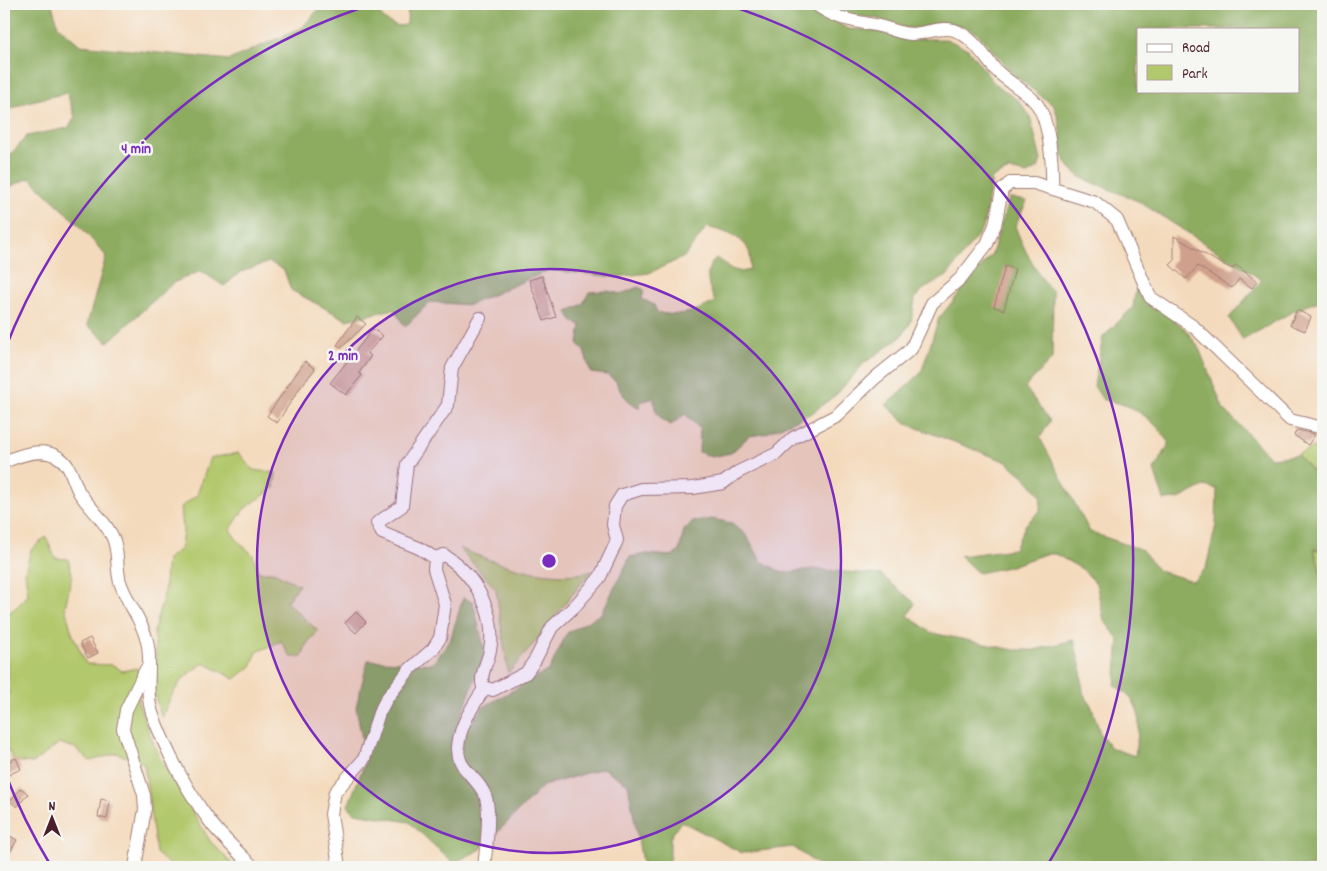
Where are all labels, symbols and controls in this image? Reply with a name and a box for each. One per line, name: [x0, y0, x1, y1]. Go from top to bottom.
legend: [1137, 28, 1300, 92]
text: Road: [1182, 38, 1210, 60]
text: Park: [1182, 64, 1208, 86]
text: 4 min: [121, 139, 151, 161]
text: 2 min: [328, 346, 358, 368]
centre of rings: [540, 552, 558, 570]
north arrow: [28, 794, 78, 844]
text: N: [49, 797, 56, 817]

